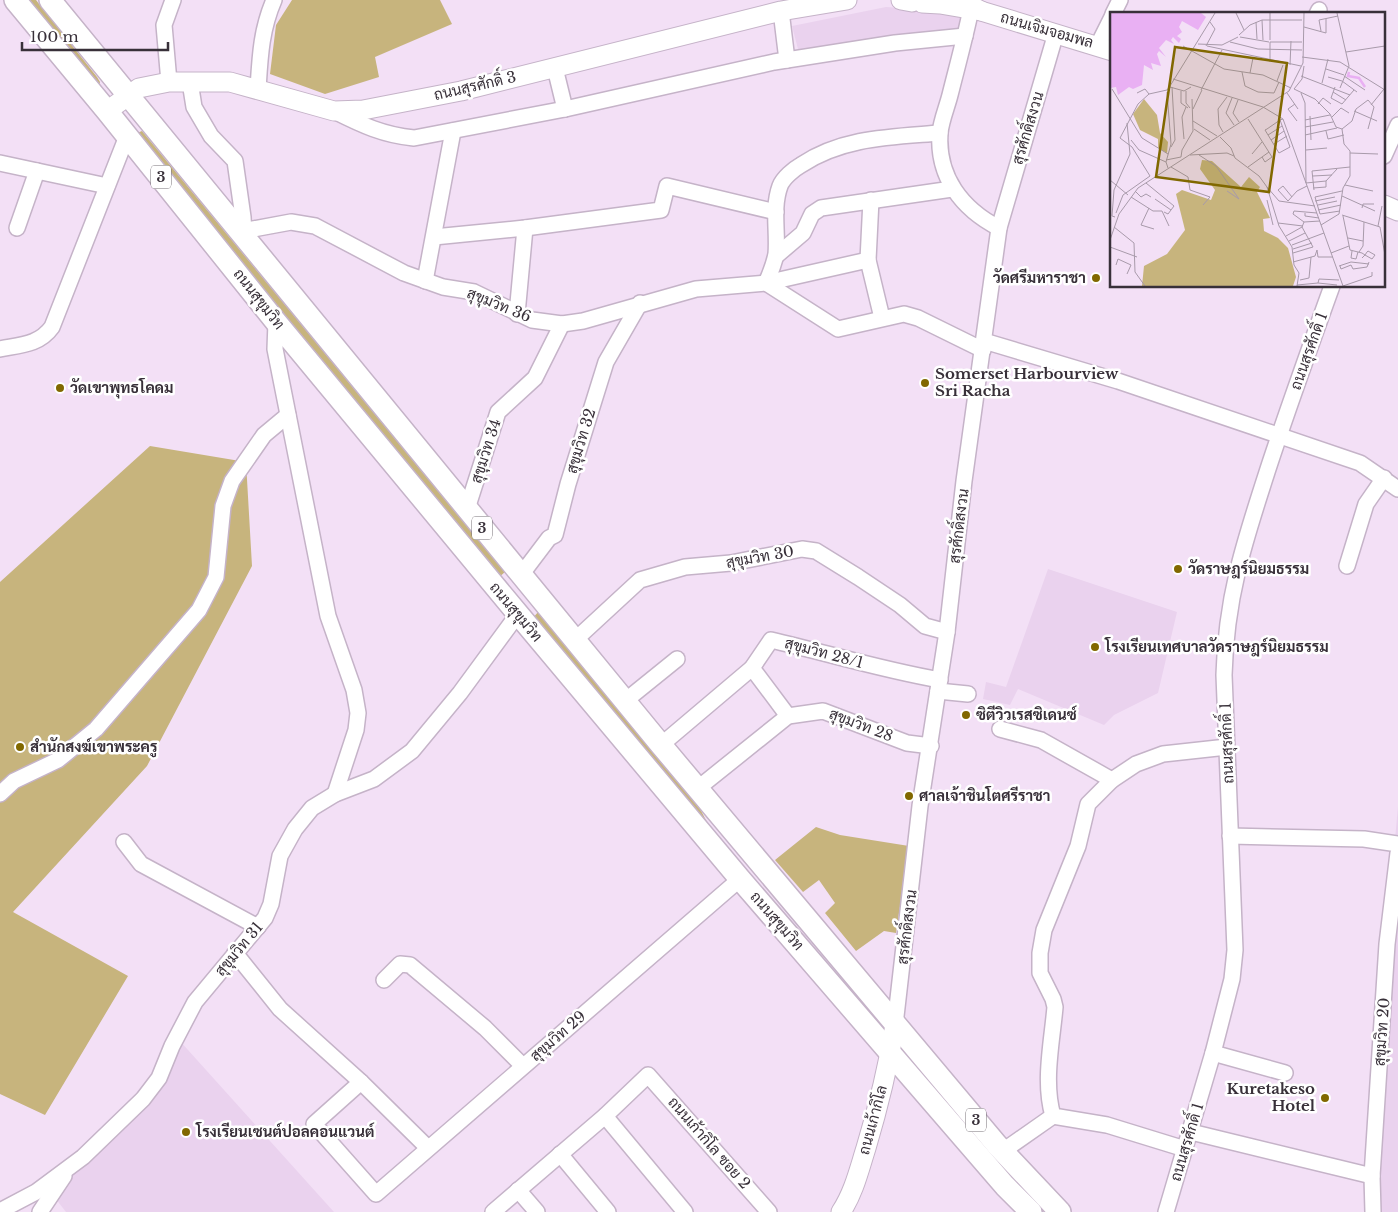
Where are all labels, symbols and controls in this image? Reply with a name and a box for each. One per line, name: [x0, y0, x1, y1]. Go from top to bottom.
street label: ถนนเจิมจอมพล: [998, 7, 1096, 52]
inset map: [1110, 12, 1386, 288]
scale bar: [22, 20, 169, 52]
text: 100 m: [30, 27, 79, 46]
street label: ถนนสุรศักดิ์ 3: [431, 62, 518, 106]
street label: สุรศักดิ์สงวน: [1002, 88, 1050, 167]
road number: 3: [151, 166, 171, 188]
street label: ถนนสุขุมวิท: [228, 264, 289, 334]
place label: วัดศรีมหาราชา: [993, 268, 1086, 287]
marker: วัดศรีมหาราชา: [1090, 272, 1102, 284]
street label: สุขุมวิท 36: [464, 283, 534, 328]
street label: ถนนสุรศักดิ์ 1: [1281, 308, 1333, 393]
place label: Somerset Harbourview Sri Racha: [935, 364, 1119, 400]
place label: วัดเขาพุทธโคดม: [70, 377, 173, 399]
marker: Somerset Harbourview Sri Racha: [919, 377, 931, 389]
marker: วัดเขาพุทธโคดม: [54, 382, 66, 394]
street label: สุขุมวิท 32: [562, 406, 601, 476]
street label: สุขุมวิท 34: [466, 416, 507, 486]
street label: สุรศักดิ์สงวน: [939, 487, 975, 565]
road number: 3: [472, 516, 492, 540]
street label: สุขุมวิท 30: [724, 541, 796, 574]
place label: วัดราษฎร์นิยมธรรม: [1188, 559, 1309, 579]
marker: วัดราษฎร์นิยมธรรม: [1172, 563, 1184, 575]
street label: ถนนสุขุมวิท: [484, 578, 547, 647]
street label: สุขุมวิท 28/1: [782, 633, 866, 674]
place label: โรงเรียนเทศบาลวัดราษฎร์นิยมธรรม: [1104, 636, 1329, 657]
marker: โรงเรียนเทศบาลวัดราษฎร์นิยมธรรม: [1089, 641, 1101, 653]
street label: ถนนสุรศักดิ์ 1: [1210, 702, 1239, 784]
street label: สุขุมวิท 28: [826, 704, 896, 747]
place label: ซิตีวิวเรสซิเดนซ์: [976, 705, 1078, 724]
marker: ซิตีวิวเรสซิเดนซ์: [960, 709, 972, 721]
place label: สำนักสงฆ์เขาพระครู: [30, 737, 158, 758]
marker: สำนักสงฆ์เขาพระครู: [14, 741, 26, 753]
place label: ศาลเจ้าชินโตศรีราชา: [919, 785, 1051, 805]
marker: ศาลเจ้าชินโตศรีราชา: [903, 790, 915, 802]
street label: ถนนสุขุมวิท: [745, 887, 808, 955]
street label: สุรศักดิ์สงวน: [887, 888, 923, 966]
street label: สุขุมวิท 31: [211, 918, 268, 981]
street label: สุขุมวิท 20: [1370, 997, 1395, 1067]
street label: สุขุมวิท 29: [526, 1006, 591, 1066]
place label: Kuretakeso Hotel: [1226, 1079, 1316, 1115]
street label: ถนนเก้ากิโล: [854, 1083, 891, 1157]
marker: Kuretakeso Hotel: [1319, 1092, 1331, 1104]
street label: ถนนเก้ากิโล ซอย 2: [664, 1093, 755, 1193]
street label: ถนนสุรศักดิ์ 1: [1160, 1099, 1209, 1184]
road number: 3: [966, 1108, 986, 1132]
place label: โรงเรียนเซนต์ปอลคอนแวนต์: [195, 1121, 375, 1141]
marker: โรงเรียนเซนต์ปอลคอนแวนต์: [180, 1126, 192, 1138]

